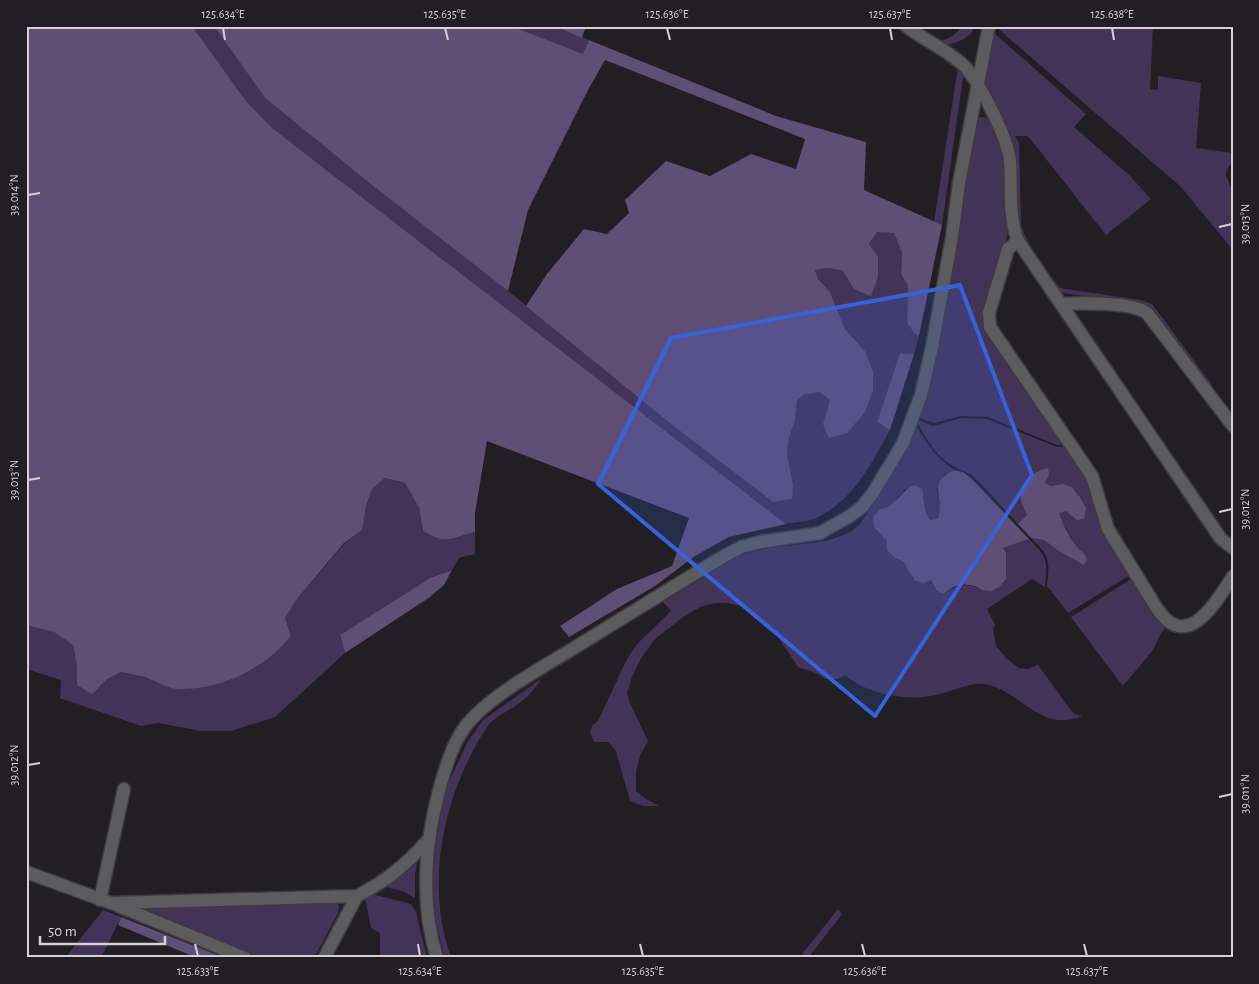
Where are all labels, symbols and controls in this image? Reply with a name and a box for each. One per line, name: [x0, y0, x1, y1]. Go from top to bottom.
text: 125.634°E: [201, 8, 245, 20]
text: 125.635°E: [424, 8, 466, 20]
text: 125.636°E: [646, 8, 689, 20]
text: 125.637°E: [869, 8, 911, 20]
text: 125.638°E: [1091, 8, 1134, 20]
text: 39.014°N: [8, 174, 20, 216]
text: 39.013°N: [1239, 204, 1251, 244]
text: 39.013°N: [8, 460, 20, 500]
text: 39.012°N: [1239, 489, 1251, 529]
text: 39.012°N: [8, 745, 20, 785]
text: 39.011°N: [1239, 774, 1251, 814]
scale bar: [40, 914, 165, 946]
text: 50 m: [48, 924, 77, 939]
text: 125.633°E: [177, 965, 219, 977]
text: 125.634°E: [398, 965, 442, 977]
text: 125.635°E: [622, 965, 664, 977]
text: 125.636°E: [844, 965, 887, 977]
text: 125.637°E: [1066, 965, 1108, 977]

